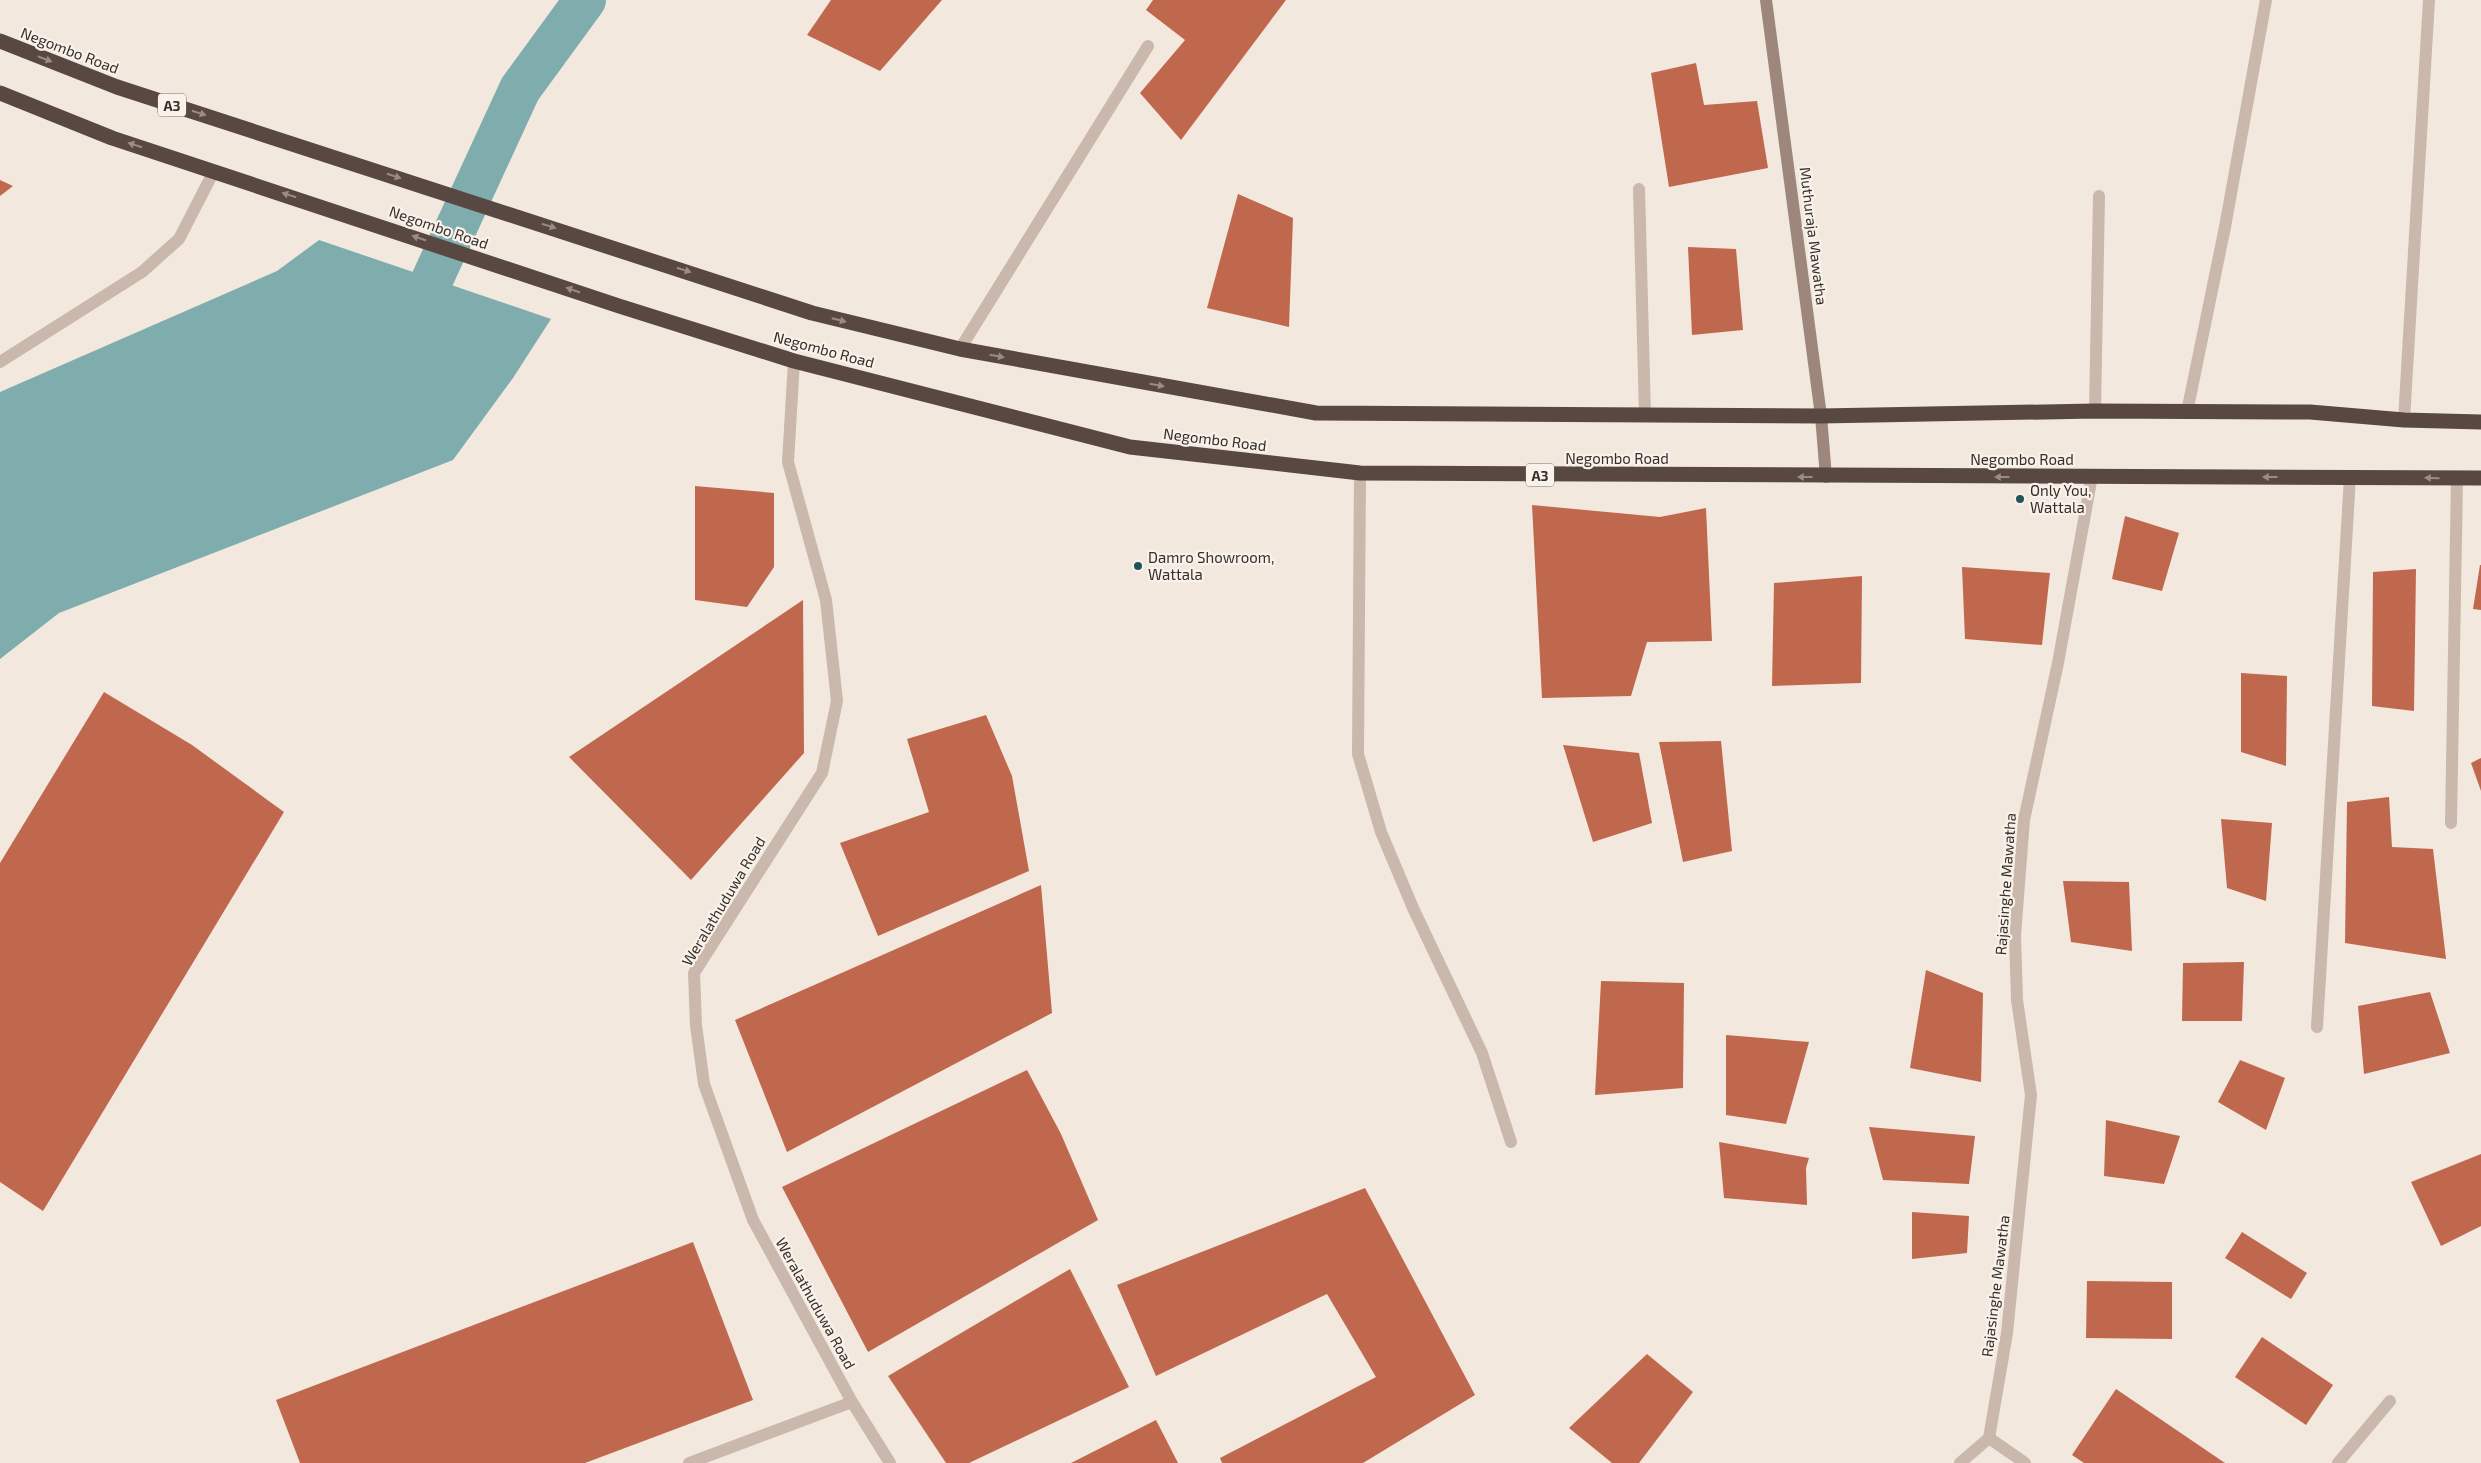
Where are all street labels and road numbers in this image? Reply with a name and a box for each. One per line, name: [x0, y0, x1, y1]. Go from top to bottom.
street label: Negombo Road: [18, 23, 122, 77]
road number: A3: [158, 94, 186, 116]
street label: Muthuraja Mawatha: [1796, 166, 1831, 306]
street label: Negombo Road: [387, 202, 491, 252]
street label: Negombo Road: [772, 327, 876, 371]
street label: Negombo Road: [1163, 424, 1267, 454]
street label: Negombo Road: [1565, 449, 1669, 467]
street label: Negombo Road: [1970, 450, 2074, 468]
road number: A3: [1526, 464, 1554, 486]
street label: Rajasinghe Mawatha: [1991, 812, 2020, 956]
street label: Weralathuduwa Road: [677, 833, 769, 969]
street label: Rajasinghe Mawatha: [1977, 1214, 2014, 1358]
street label: Weralathuduwa Road: [772, 1234, 860, 1372]

